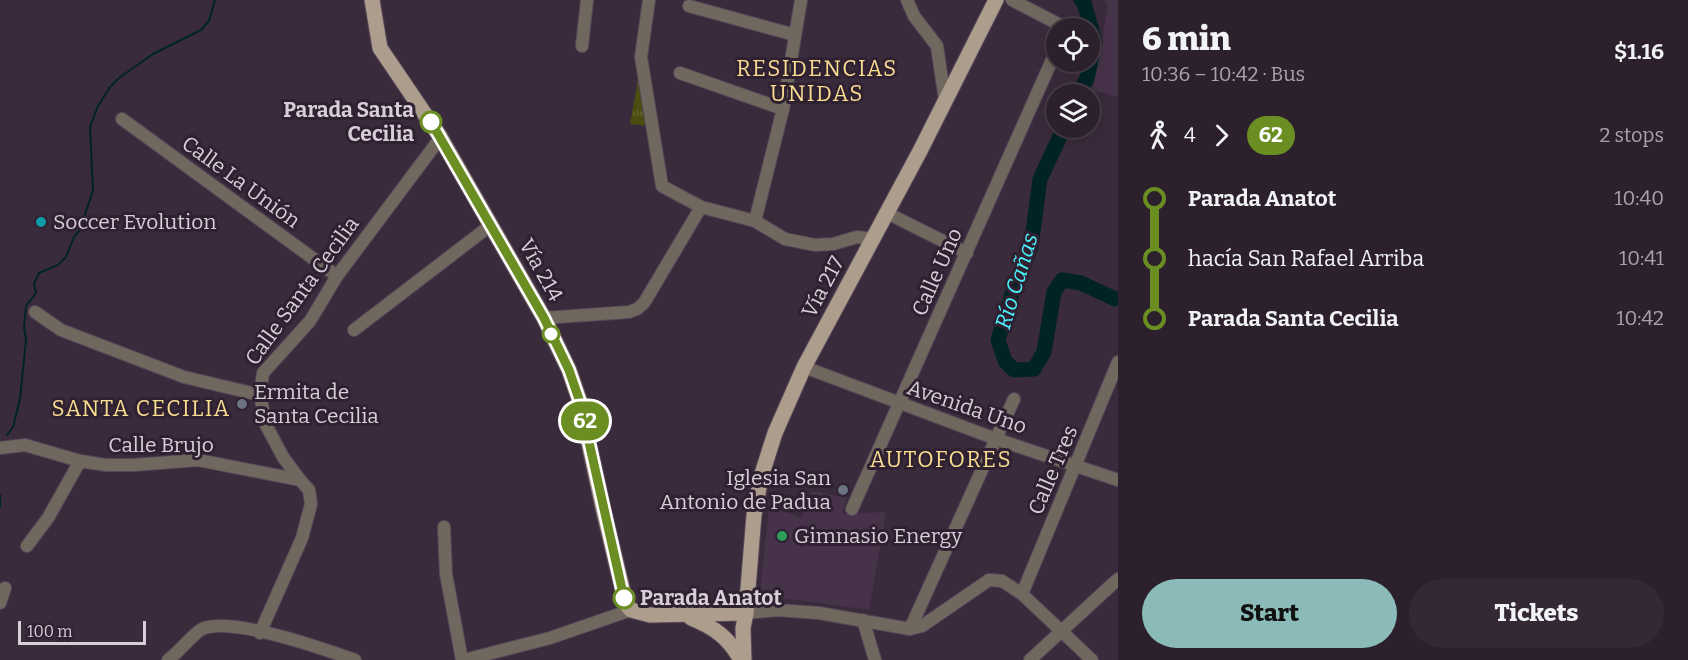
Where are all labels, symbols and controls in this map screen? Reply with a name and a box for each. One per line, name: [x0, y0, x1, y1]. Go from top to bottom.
map controls: [1046, 18, 1100, 138]
button: locate: [1046, 18, 1100, 72]
text: 6 min: [1142, 19, 1231, 59]
text: $1.16: [1614, 38, 1664, 65]
district label: RESIDENCIAS UNIDAS: [736, 55, 898, 107]
text: 10:36 – 10:42 · Bus: [1142, 62, 1305, 86]
button: layers: [1046, 84, 1100, 138]
place label: Parada Santa Cecilia: [283, 97, 414, 147]
marker: Parada Santa Cecilia: [420, 111, 442, 133]
icon: walk: [1142, 119, 1175, 152]
icon: forward: [1205, 119, 1238, 152]
text: 62: [1259, 122, 1283, 148]
text: 4: [1184, 123, 1196, 147]
text: 2 stops: [1600, 123, 1664, 147]
street label: Calle La Unión: [177, 130, 305, 234]
text: Parada Anatot: [1188, 185, 1337, 212]
text: 10:40: [1614, 186, 1664, 210]
place label: Soccer Evolution: [53, 209, 217, 235]
street label: Calle Santa Cecilia: [239, 211, 365, 370]
marker: Soccer Evolution: [34, 215, 48, 229]
street label: Calle Uno: [906, 224, 968, 320]
water label: Río Cañas: [989, 230, 1044, 332]
street label: Vía 214: [513, 234, 569, 306]
text: hacía San Rafael Arriba: [1188, 245, 1424, 272]
text: 10:41: [1619, 246, 1664, 270]
street label: Vía 217: [796, 251, 850, 322]
text: Parada Santa Cecilia: [1188, 305, 1399, 332]
text: 10:42: [1616, 306, 1664, 330]
unlabelled marker: [542, 325, 560, 343]
street label: Avenida Uno: [904, 374, 1030, 440]
place label: Ermita de Santa Cecilia: [254, 379, 379, 429]
district label: SANTA CECILIA: [51, 395, 231, 422]
marker: Ermita de Santa Cecilia: [235, 397, 249, 411]
line badge: 62: [558, 402, 612, 440]
text: 62: [573, 408, 597, 434]
street label: Calle Tres: [1023, 421, 1083, 519]
street label: Calle Brujo: [108, 432, 214, 458]
district label: AUTOFORES: [870, 446, 1012, 473]
place label: Iglesia San Antonio de Padua: [659, 465, 832, 515]
marker: Iglesia San Antonio de Padua: [836, 483, 850, 497]
place label: Gimnasio Energy: [794, 523, 963, 549]
marker: Gimnasio Energy: [775, 529, 789, 543]
button: Start: [1142, 579, 1397, 648]
button: Tickets: [1409, 579, 1664, 648]
place label: Parada Anatot: [640, 585, 782, 611]
marker: Parada Anatot: [613, 587, 635, 609]
scale bar: [18, 618, 146, 646]
text: 100 m: [27, 622, 72, 641]

